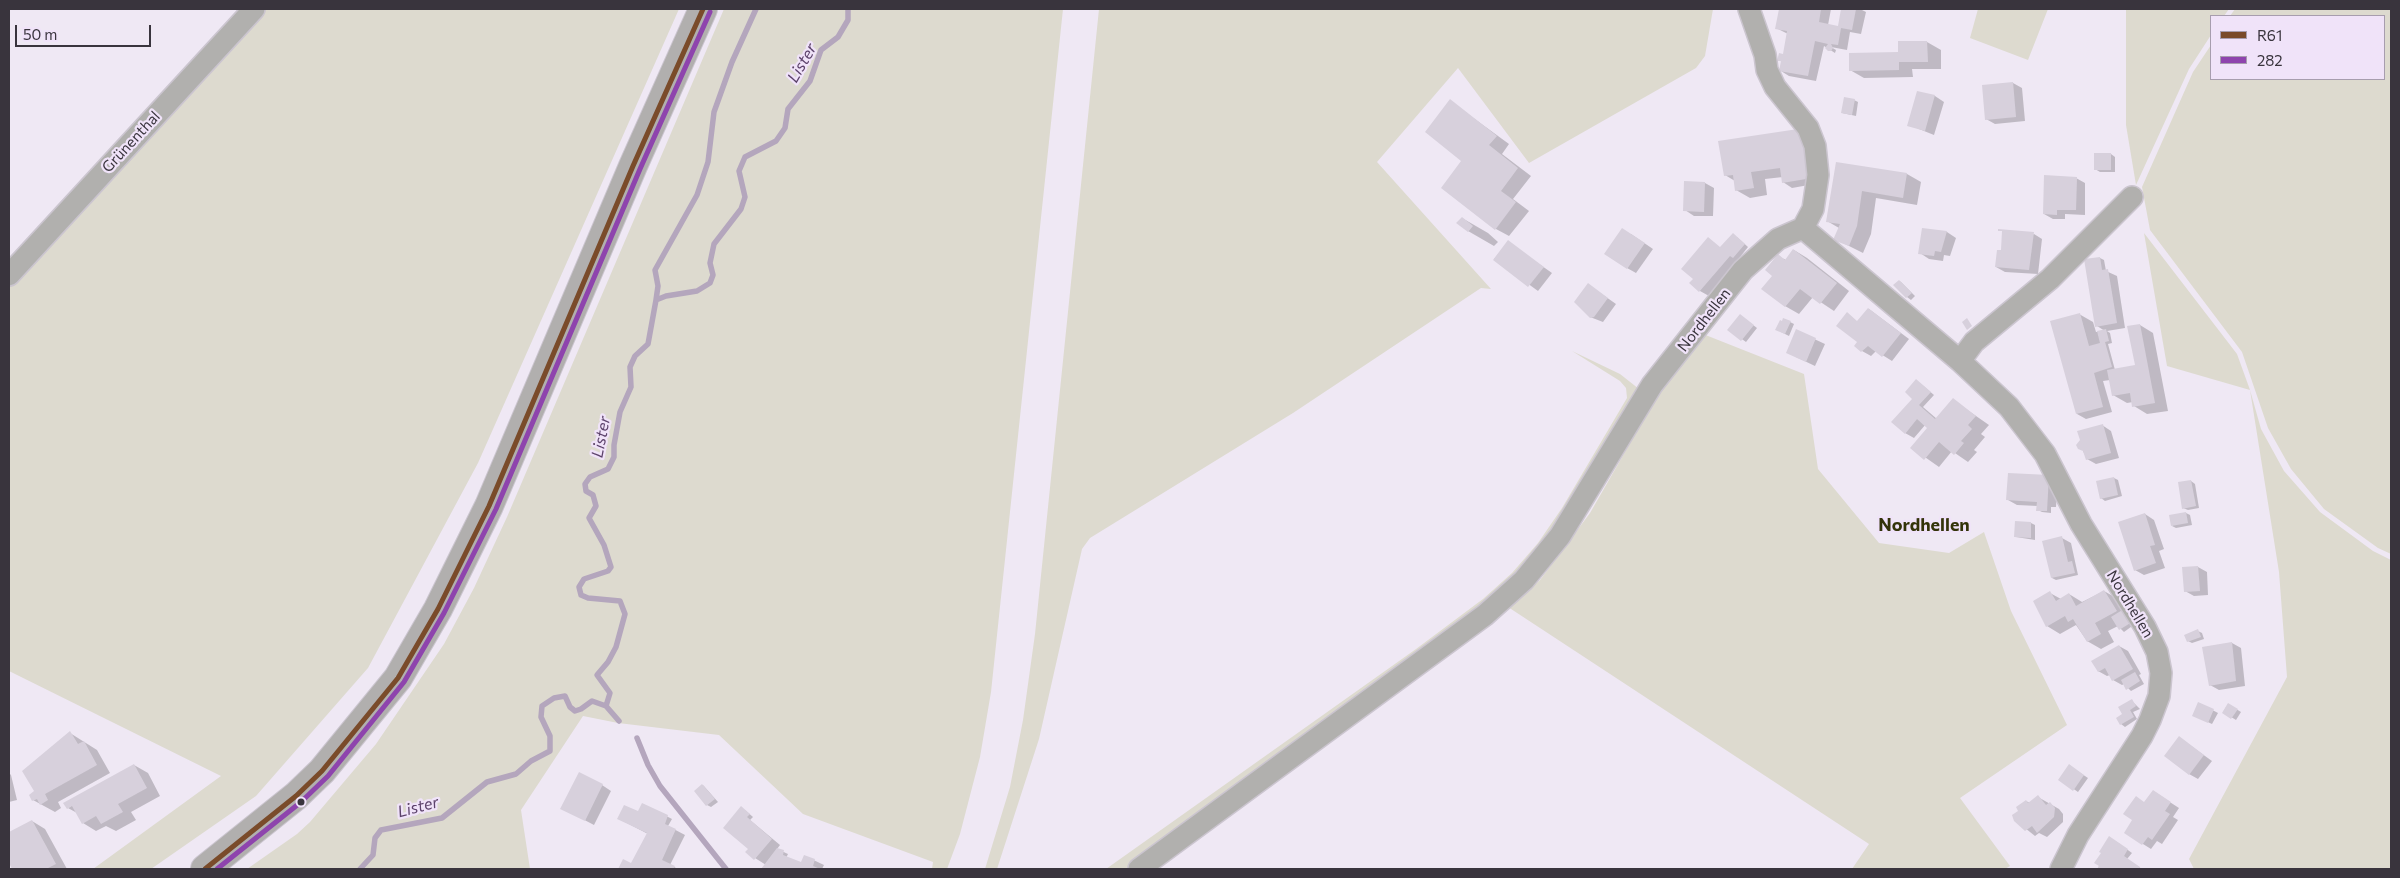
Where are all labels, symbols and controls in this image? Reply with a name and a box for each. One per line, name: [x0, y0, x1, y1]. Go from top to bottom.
scale bar: [18, 15, 154, 47]
legend: [2210, 15, 2385, 80]
text: 50 m: [23, 25, 57, 43]
text: R61: [2257, 26, 2282, 44]
water label: Lister: [783, 40, 821, 86]
text: 282: [2257, 51, 2283, 69]
street label: Grünenthal: [98, 108, 164, 176]
street label: Nordhellen: [1674, 285, 1734, 355]
water label: Lister: [588, 415, 614, 459]
district label: Nordhellen: [1878, 514, 1970, 536]
street label: Nordhellen: [2103, 567, 2157, 641]
water label: Lister: [395, 792, 441, 822]
unlabelled marker: [296, 797, 306, 807]

